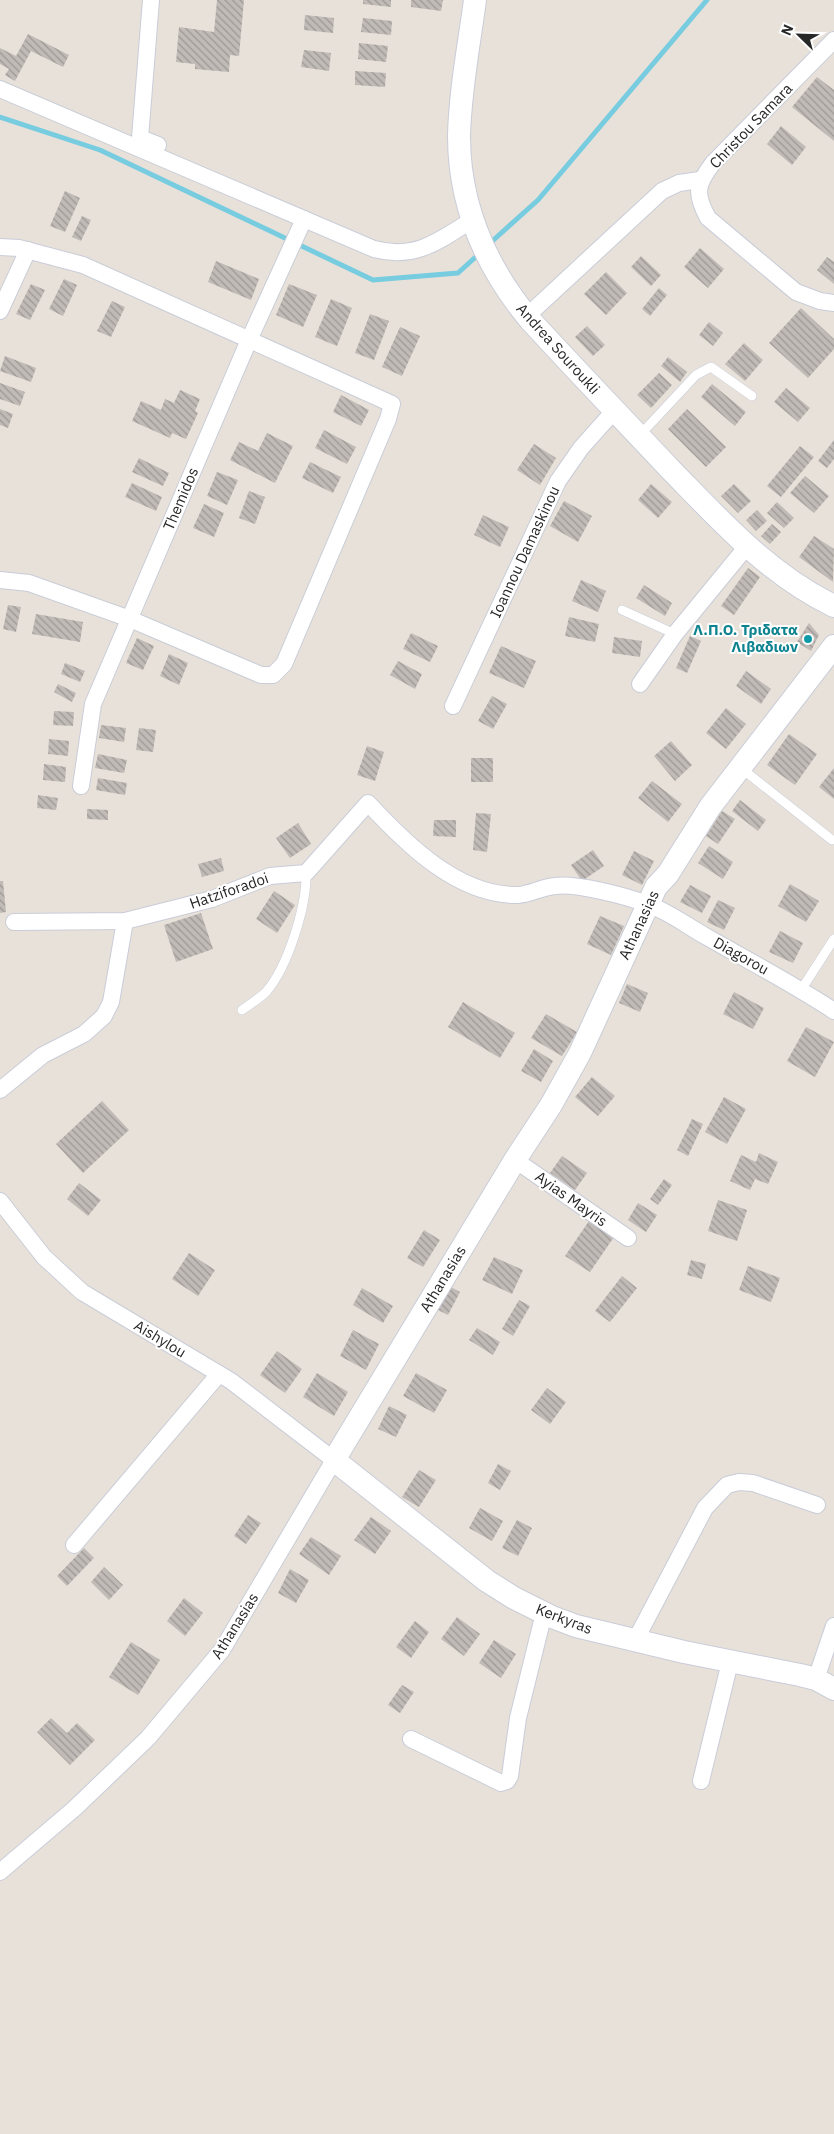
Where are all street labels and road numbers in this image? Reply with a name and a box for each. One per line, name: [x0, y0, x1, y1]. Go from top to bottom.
street label: Christou Samara: [705, 79, 796, 172]
street label: Andrea Souroukli: [513, 299, 604, 398]
street label: Themidos: [159, 464, 202, 533]
street label: Ioannou Damaskinou: [486, 483, 563, 621]
street label: Hatziforadoi: [187, 868, 271, 913]
street label: Athanasias: [614, 887, 663, 962]
street label: Diagorou: [710, 933, 772, 979]
street label: Ayias Mayris: [532, 1167, 611, 1230]
street label: Athanasias: [415, 1242, 470, 1315]
street label: Aishylou: [131, 1316, 190, 1362]
street label: Athanasias: [207, 1589, 262, 1662]
street label: Kerkyras: [533, 1599, 595, 1638]

